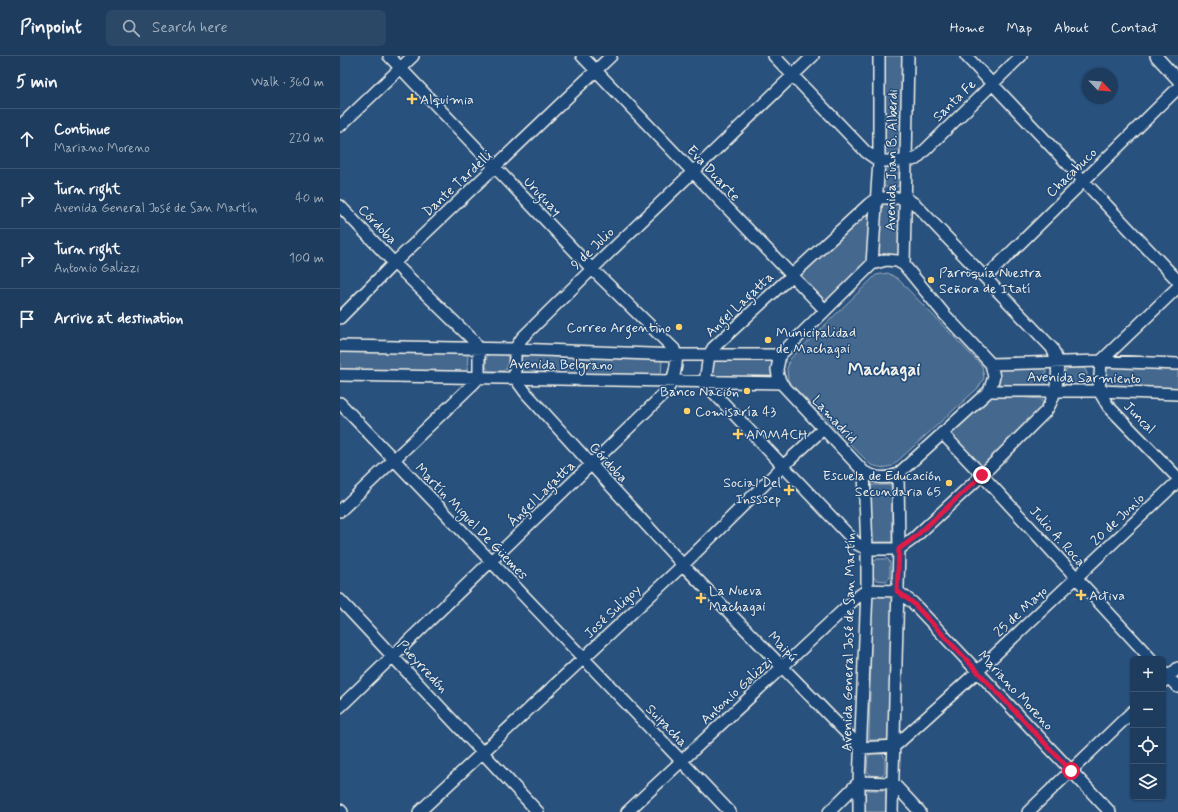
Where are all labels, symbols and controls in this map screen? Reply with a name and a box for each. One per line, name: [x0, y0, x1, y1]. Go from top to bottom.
search box: [106, 10, 386, 46]
text: Pinpoint: [20, 15, 82, 40]
icon: search: [120, 17, 142, 39]
text: Search here: [152, 18, 228, 38]
text: Home: [950, 19, 984, 37]
text: Map: [1006, 19, 1032, 37]
text: About: [1054, 19, 1089, 37]
text: Contact: [1111, 19, 1158, 37]
north arrow: [1082, 68, 1118, 104]
text: 5 min: [16, 71, 58, 93]
text: Walk · 360 m: [251, 74, 324, 91]
street label: Santa Fe: [929, 75, 981, 126]
street label: Avenida Juan B. Alberdi: [882, 89, 902, 231]
place label: Alquimia: [420, 91, 474, 109]
marker: Alquimia: [407, 94, 417, 104]
text: Continue: [54, 120, 110, 140]
icon: ahead: [16, 128, 38, 150]
text: 220 m: [289, 130, 324, 147]
text: Mariano Moreno: [54, 140, 150, 157]
street label: Eva Duarte: [683, 142, 744, 206]
street label: Chacabuco: [1042, 144, 1101, 201]
street label: Dante Tardelli: [419, 147, 496, 221]
street label: Uruguay: [518, 173, 565, 222]
text: Turn right: [54, 180, 121, 200]
icon: right: [16, 188, 38, 210]
text: 40 m: [295, 190, 324, 207]
text: Avenida General José de San Martín: [54, 200, 257, 217]
street label: Córdoba: [354, 201, 401, 249]
street label: 9 de Julio: [567, 224, 618, 274]
text: Turn right: [54, 240, 121, 260]
icon: right: [16, 248, 38, 270]
text: 100 m: [289, 250, 324, 267]
text: Antonio Galizzi: [54, 260, 140, 277]
place label: Parroquía Nuestra Señora de Itatí: [939, 264, 1042, 298]
street label: Angel Lagatta: [702, 268, 779, 343]
marker: Parroquía Nuestra Señora de Itatí: [926, 275, 936, 285]
icon: arrive: [16, 308, 38, 330]
text: Arrive at destination: [54, 309, 183, 329]
place label: Correo Argentino: [566, 319, 671, 339]
marker: Correo Argentino: [674, 322, 684, 332]
place label: Municipalidad de Machagai: [776, 324, 856, 358]
marker: Municipalidad de Machagai: [763, 335, 773, 345]
street label: Avenida Belgrano: [509, 355, 613, 376]
district label: Machagai: [848, 358, 920, 382]
street label: Avenida Sarmiento: [1027, 368, 1141, 388]
place label: Banco Nación: [660, 383, 739, 401]
marker: Banco Nación: [742, 386, 752, 396]
street label: Lamadrid: [808, 392, 861, 447]
street label: Juncal: [1119, 398, 1159, 438]
place label: Comisaría 43: [695, 403, 776, 421]
marker: Comisaría 43: [682, 406, 692, 416]
place label: AMMACH: [746, 426, 807, 444]
marker: AMMACH: [733, 429, 743, 439]
street label: Córdoba: [585, 439, 632, 487]
street label: Ángel Lagatta: [504, 457, 581, 532]
street label: Martín Miguel De Güemes: [410, 460, 532, 585]
route end: [973, 466, 991, 484]
place label: Escuela de Educación Secundaria 65: [823, 467, 941, 501]
place label: Social Del Insssep: [723, 474, 781, 508]
marker: Escuela de Educación Secundaria 65: [944, 478, 954, 488]
marker: Social Del Insssep: [784, 485, 794, 495]
street label: 20 de Junio: [1087, 490, 1148, 550]
street label: Julio A. Roca: [1025, 503, 1089, 571]
street label: Avenida General José de San Martín: [838, 532, 860, 752]
street label: José Suligoy: [581, 581, 645, 643]
place label: La Nueva Machagai: [709, 582, 766, 616]
street label: 25 de Mayo: [990, 582, 1051, 641]
place label: Activa: [1089, 587, 1125, 605]
marker: Activa: [1076, 590, 1086, 600]
marker: La Nueva Machagai: [696, 593, 706, 603]
street label: Maipú: [764, 628, 801, 666]
street label: Pueyrredón: [393, 636, 451, 697]
street label: Mariano Moreno: [973, 647, 1057, 735]
street label: Antonio Galizzi: [697, 653, 777, 729]
map controls: [1130, 656, 1166, 800]
button: +: [1130, 656, 1166, 692]
button: −: [1130, 692, 1166, 728]
street label: Suipacha: [642, 701, 691, 751]
button: locate: [1130, 728, 1166, 764]
route start: [1062, 762, 1080, 780]
button: layers: [1130, 764, 1166, 800]

